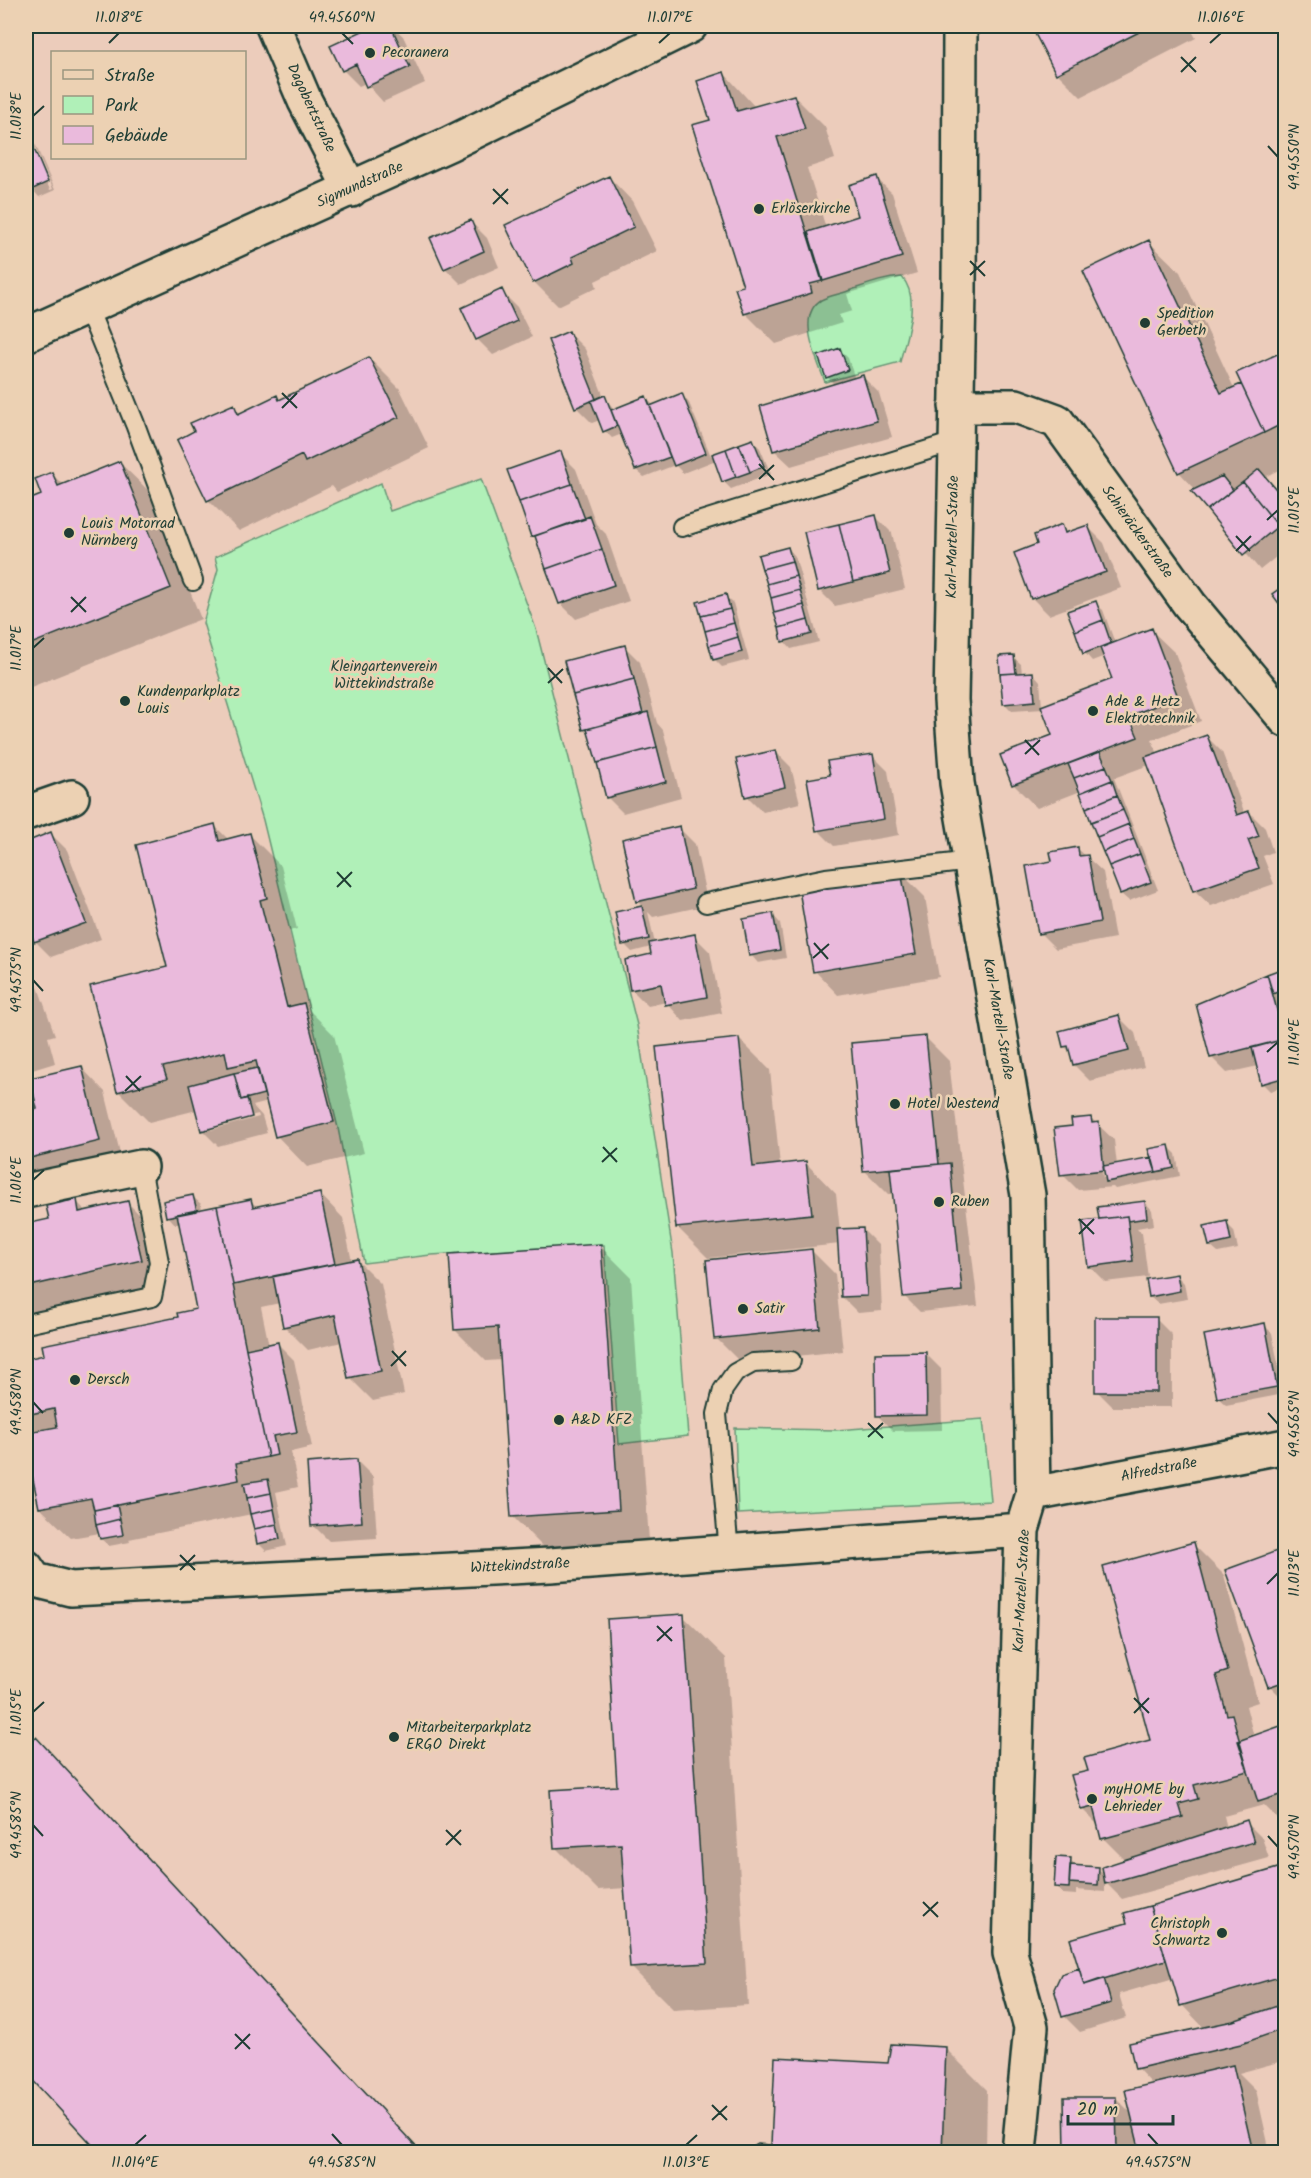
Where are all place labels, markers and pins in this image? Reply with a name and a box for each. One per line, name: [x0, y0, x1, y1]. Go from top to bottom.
place label: Pecoranera: [382, 41, 449, 65]
marker: Pecoranera: [363, 46, 377, 60]
place label: Erlöserkirche: [771, 197, 851, 221]
marker: Erlöserkirche: [752, 202, 766, 216]
place label: Spedition Gerbeth: [1157, 302, 1214, 343]
marker: Spedition Gerbeth: [1138, 316, 1152, 330]
place label: Louis Motorrad Nürnberg: [81, 512, 175, 553]
marker: Louis Motorrad Nürnberg: [62, 526, 76, 540]
place label: Kundenparkplatz Louis: [137, 680, 240, 721]
place label: Ade & Hetz Elektrotechnik: [1105, 690, 1196, 731]
marker: Kundenparkplatz Louis: [118, 694, 132, 708]
marker: Ade & Hetz Elektrotechnik: [1086, 704, 1100, 718]
place label: Hotel Westend: [907, 1092, 1000, 1116]
marker: Hotel Westend: [888, 1097, 902, 1111]
place label: Ruben: [951, 1190, 990, 1214]
marker: Ruben: [932, 1195, 946, 1209]
place label: Satir: [755, 1297, 785, 1321]
marker: Satir: [736, 1302, 750, 1316]
place label: Dersch: [87, 1368, 130, 1392]
marker: Dersch: [68, 1373, 82, 1387]
place label: A&D KFZ: [571, 1408, 632, 1432]
marker: A&D KFZ: [552, 1413, 566, 1427]
place label: Mitarbeiterparkplatz ERGO Direkt: [406, 1716, 532, 1757]
marker: Mitarbeiterparkplatz ERGO Direkt: [387, 1730, 401, 1744]
place label: myHOME by Lehrieder: [1104, 1778, 1185, 1819]
marker: myHOME by Lehrieder: [1085, 1792, 1099, 1806]
place label: Christoph Schwartz: [1150, 1912, 1210, 1953]
marker: Christoph Schwartz: [1215, 1926, 1229, 1940]

